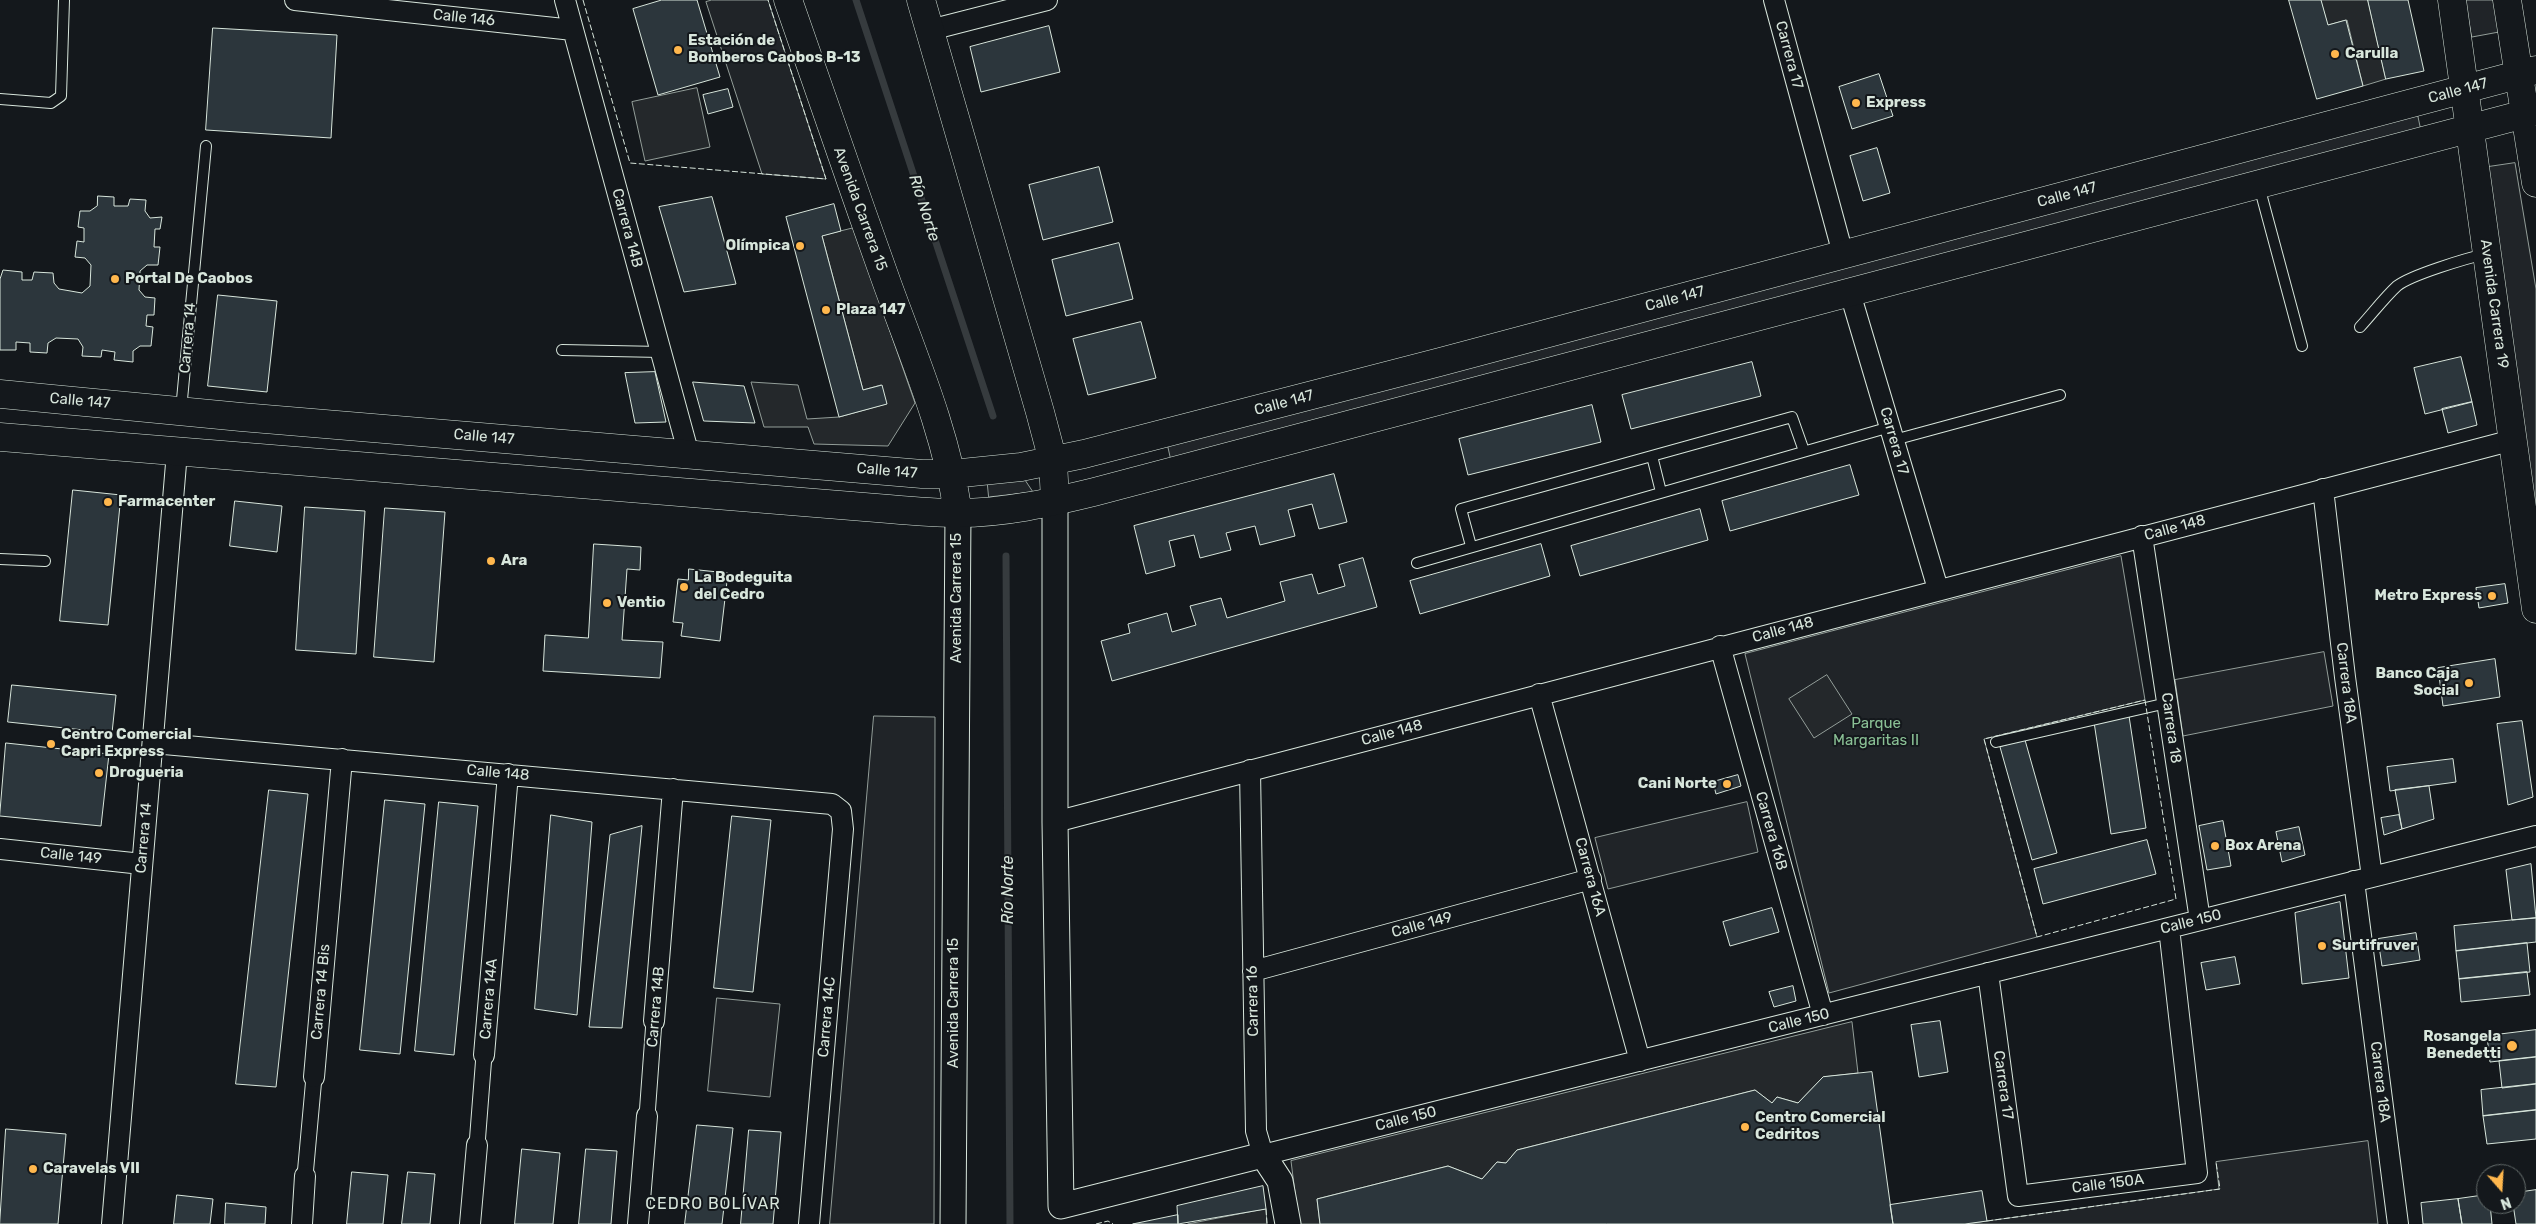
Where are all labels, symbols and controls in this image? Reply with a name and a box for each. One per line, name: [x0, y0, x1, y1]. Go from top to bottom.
street label: Calle 146: [432, 6, 496, 30]
street label: Carrera 17: [1771, 19, 1807, 91]
place label: Estación de Bomberos Caobos B-13: [688, 32, 861, 67]
marker: Estación de Bomberos Caobos B-13: [672, 44, 684, 56]
place label: Carulla: [2345, 45, 2398, 63]
marker: Carulla: [2329, 48, 2341, 60]
street label: Calle 147: [2426, 74, 2490, 108]
place label: Express: [1866, 94, 1926, 112]
marker: Express: [1850, 97, 1862, 109]
street label: Avenida Carrera 15: [829, 145, 891, 273]
water label: Río Norte: [904, 172, 944, 244]
street label: Calle 147: [2035, 178, 2099, 212]
street label: Carrera 14B: [608, 186, 646, 270]
place label: Olímpica: [726, 237, 790, 255]
street label: Avenida Carrera 19: [2476, 238, 2512, 370]
marker: Olímpica: [794, 240, 806, 252]
place label: Portal De Caobos: [125, 270, 253, 288]
marker: Portal De Caobos: [109, 273, 121, 285]
street label: Calle 147: [1643, 282, 1707, 316]
place label: Plaza 147: [836, 301, 906, 319]
street label: Carrera 14: [176, 302, 200, 374]
marker: Plaza 147: [820, 304, 832, 316]
street label: Calle 147: [1252, 386, 1316, 420]
street label: Calle 147: [49, 389, 111, 413]
street label: Carrera 17: [1876, 405, 1912, 477]
street label: Calle 147: [453, 425, 515, 449]
street label: Calle 147: [856, 459, 918, 483]
place label: Farmacenter: [118, 493, 215, 511]
marker: Farmacenter: [102, 496, 114, 508]
street label: Calle 148: [2142, 511, 2208, 545]
street label: Avenida Carrera 15: [948, 533, 966, 663]
place label: Ara: [501, 552, 527, 570]
marker: Ara: [485, 555, 497, 567]
place label: La Bodeguita del Cedro: [694, 569, 792, 604]
marker: La Bodeguita del Cedro: [678, 581, 690, 593]
place label: Metro Express: [2374, 587, 2482, 605]
marker: Metro Express: [2486, 590, 2498, 602]
place label: Ventio: [617, 594, 666, 612]
marker: Ventio: [601, 597, 613, 609]
street label: Calle 148: [1750, 613, 1816, 647]
street label: Carrera 18A: [2332, 641, 2360, 725]
place label: Banco Caja Social: [2375, 665, 2459, 700]
marker: Banco Caja Social: [2463, 677, 2475, 689]
street label: Carrera 18: [2157, 691, 2185, 765]
park label: Parque Margaritas II: [1833, 715, 1919, 750]
street label: Calle 148: [1359, 716, 1425, 750]
place label: Centro Comercial Capri Express: [61, 726, 191, 761]
marker: Centro Comercial Capri Express: [45, 738, 57, 750]
street label: Calle 148: [466, 761, 530, 785]
place label: Drogueria: [109, 764, 184, 782]
marker: Drogueria: [93, 767, 105, 779]
place label: Cani Norte: [1638, 775, 1717, 793]
marker: Cani Norte: [1721, 778, 1733, 790]
street label: Carrera 16B: [1751, 790, 1791, 872]
street label: Carrera 14: [132, 802, 156, 874]
street label: Carrera 16A: [1571, 836, 1609, 918]
place label: Box Arena: [2225, 837, 2301, 855]
marker: Box Arena: [2209, 840, 2221, 852]
street label: Calle 149: [39, 844, 103, 868]
water label: Río Norte: [998, 855, 1018, 925]
street label: Calle 150: [2159, 906, 2223, 938]
street label: Calle 149: [1390, 908, 1454, 942]
place label: Surtifruver: [2332, 937, 2417, 955]
street label: Avenida Carrera 15: [945, 938, 963, 1068]
marker: Surtifruver: [2316, 940, 2328, 952]
street label: Carrera 14 Bis: [308, 943, 334, 1041]
street label: Carrera 14A: [476, 958, 502, 1040]
street label: Carrera 16: [1243, 965, 1263, 1037]
street label: Carrera 14B: [643, 966, 669, 1048]
street label: Carrera 14C: [814, 976, 840, 1058]
street label: Calle 150: [1767, 1005, 1831, 1037]
place label: Rosangela Benedetti: [2423, 1028, 2501, 1063]
marker: Rosangela Benedetti: [2505, 1039, 2519, 1053]
street label: Carrera 18A: [2366, 1040, 2394, 1124]
street label: Carrera 17: [1989, 1049, 2017, 1121]
street label: Calle 150: [1374, 1103, 1438, 1135]
place label: Centro Comercial Cedritos: [1755, 1109, 1885, 1144]
marker: Centro Comercial Cedritos: [1739, 1121, 1751, 1133]
place label: Caravelas VII: [43, 1160, 140, 1178]
marker: Caravelas VII: [27, 1163, 39, 1175]
north arrow: [2476, 1164, 2526, 1214]
street label: Calle 150A: [2071, 1171, 2145, 1197]
text: N: [2498, 1193, 2513, 1212]
district label: CEDRO BOLÍVAR: [644, 1194, 782, 1214]

